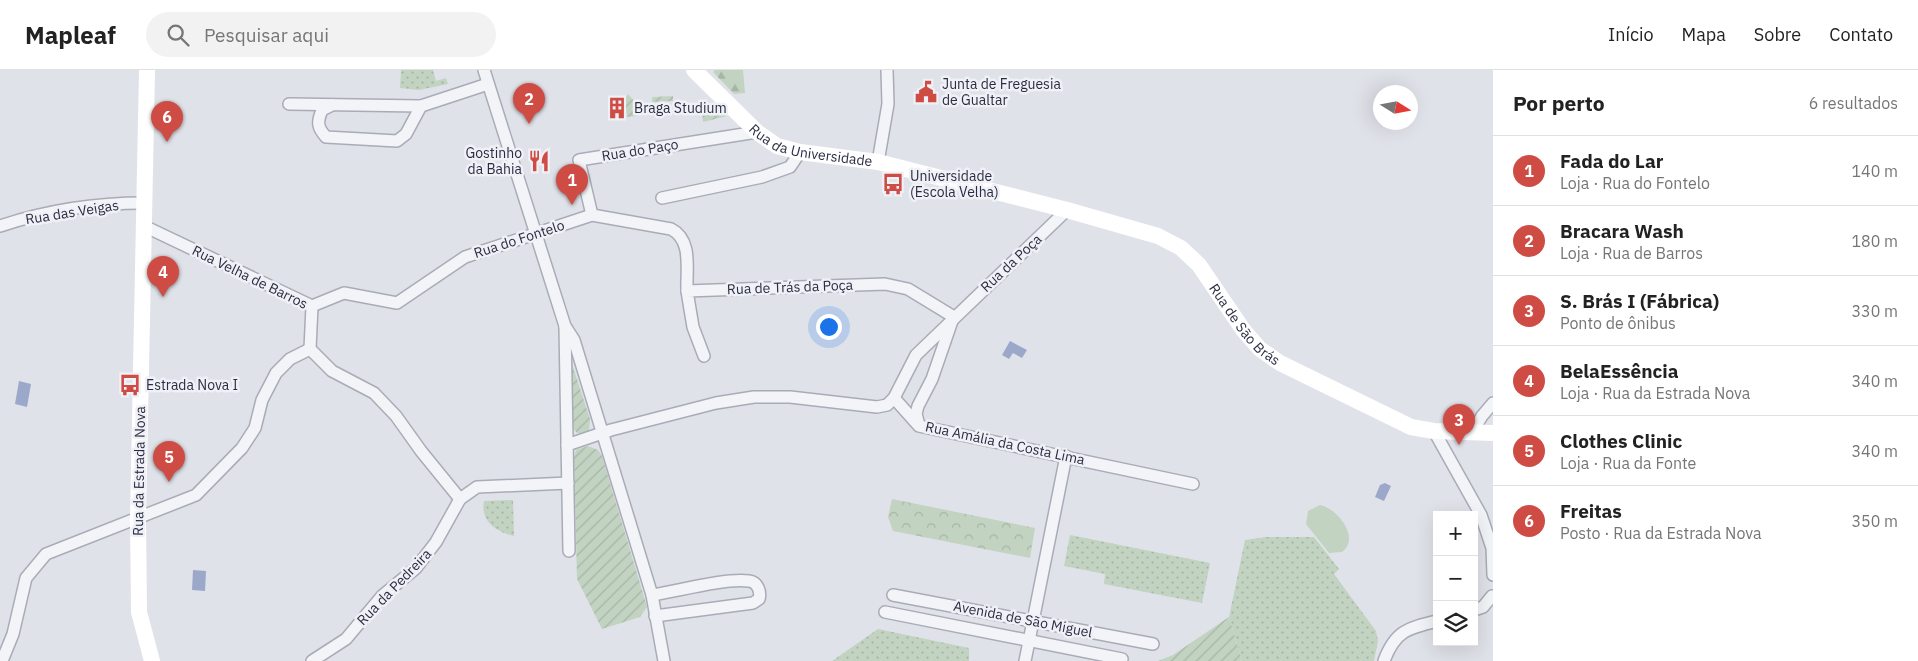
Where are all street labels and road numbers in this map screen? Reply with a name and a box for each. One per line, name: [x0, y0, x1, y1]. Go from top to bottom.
street label: Rua da Universidade: [745, 120, 874, 170]
street label: Rua do Paço: [600, 135, 680, 165]
street label: Rua das Veigas: [24, 196, 120, 228]
street label: Rua do Fontelo: [471, 216, 567, 262]
street label: Rua da Poça: [977, 230, 1046, 296]
street label: Rua Velha de Barros: [189, 241, 311, 313]
street label: Rua de Trás da Poça: [727, 276, 854, 298]
street label: Rua de São Brás: [1205, 280, 1284, 369]
street label: Rua da Estrada Nova: [129, 405, 149, 536]
street label: Rua Amália da Costa Lima: [924, 417, 1087, 469]
street label: Rua da Pedreira: [353, 545, 435, 629]
street label: Avenida de São Miguel: [952, 597, 1094, 641]

